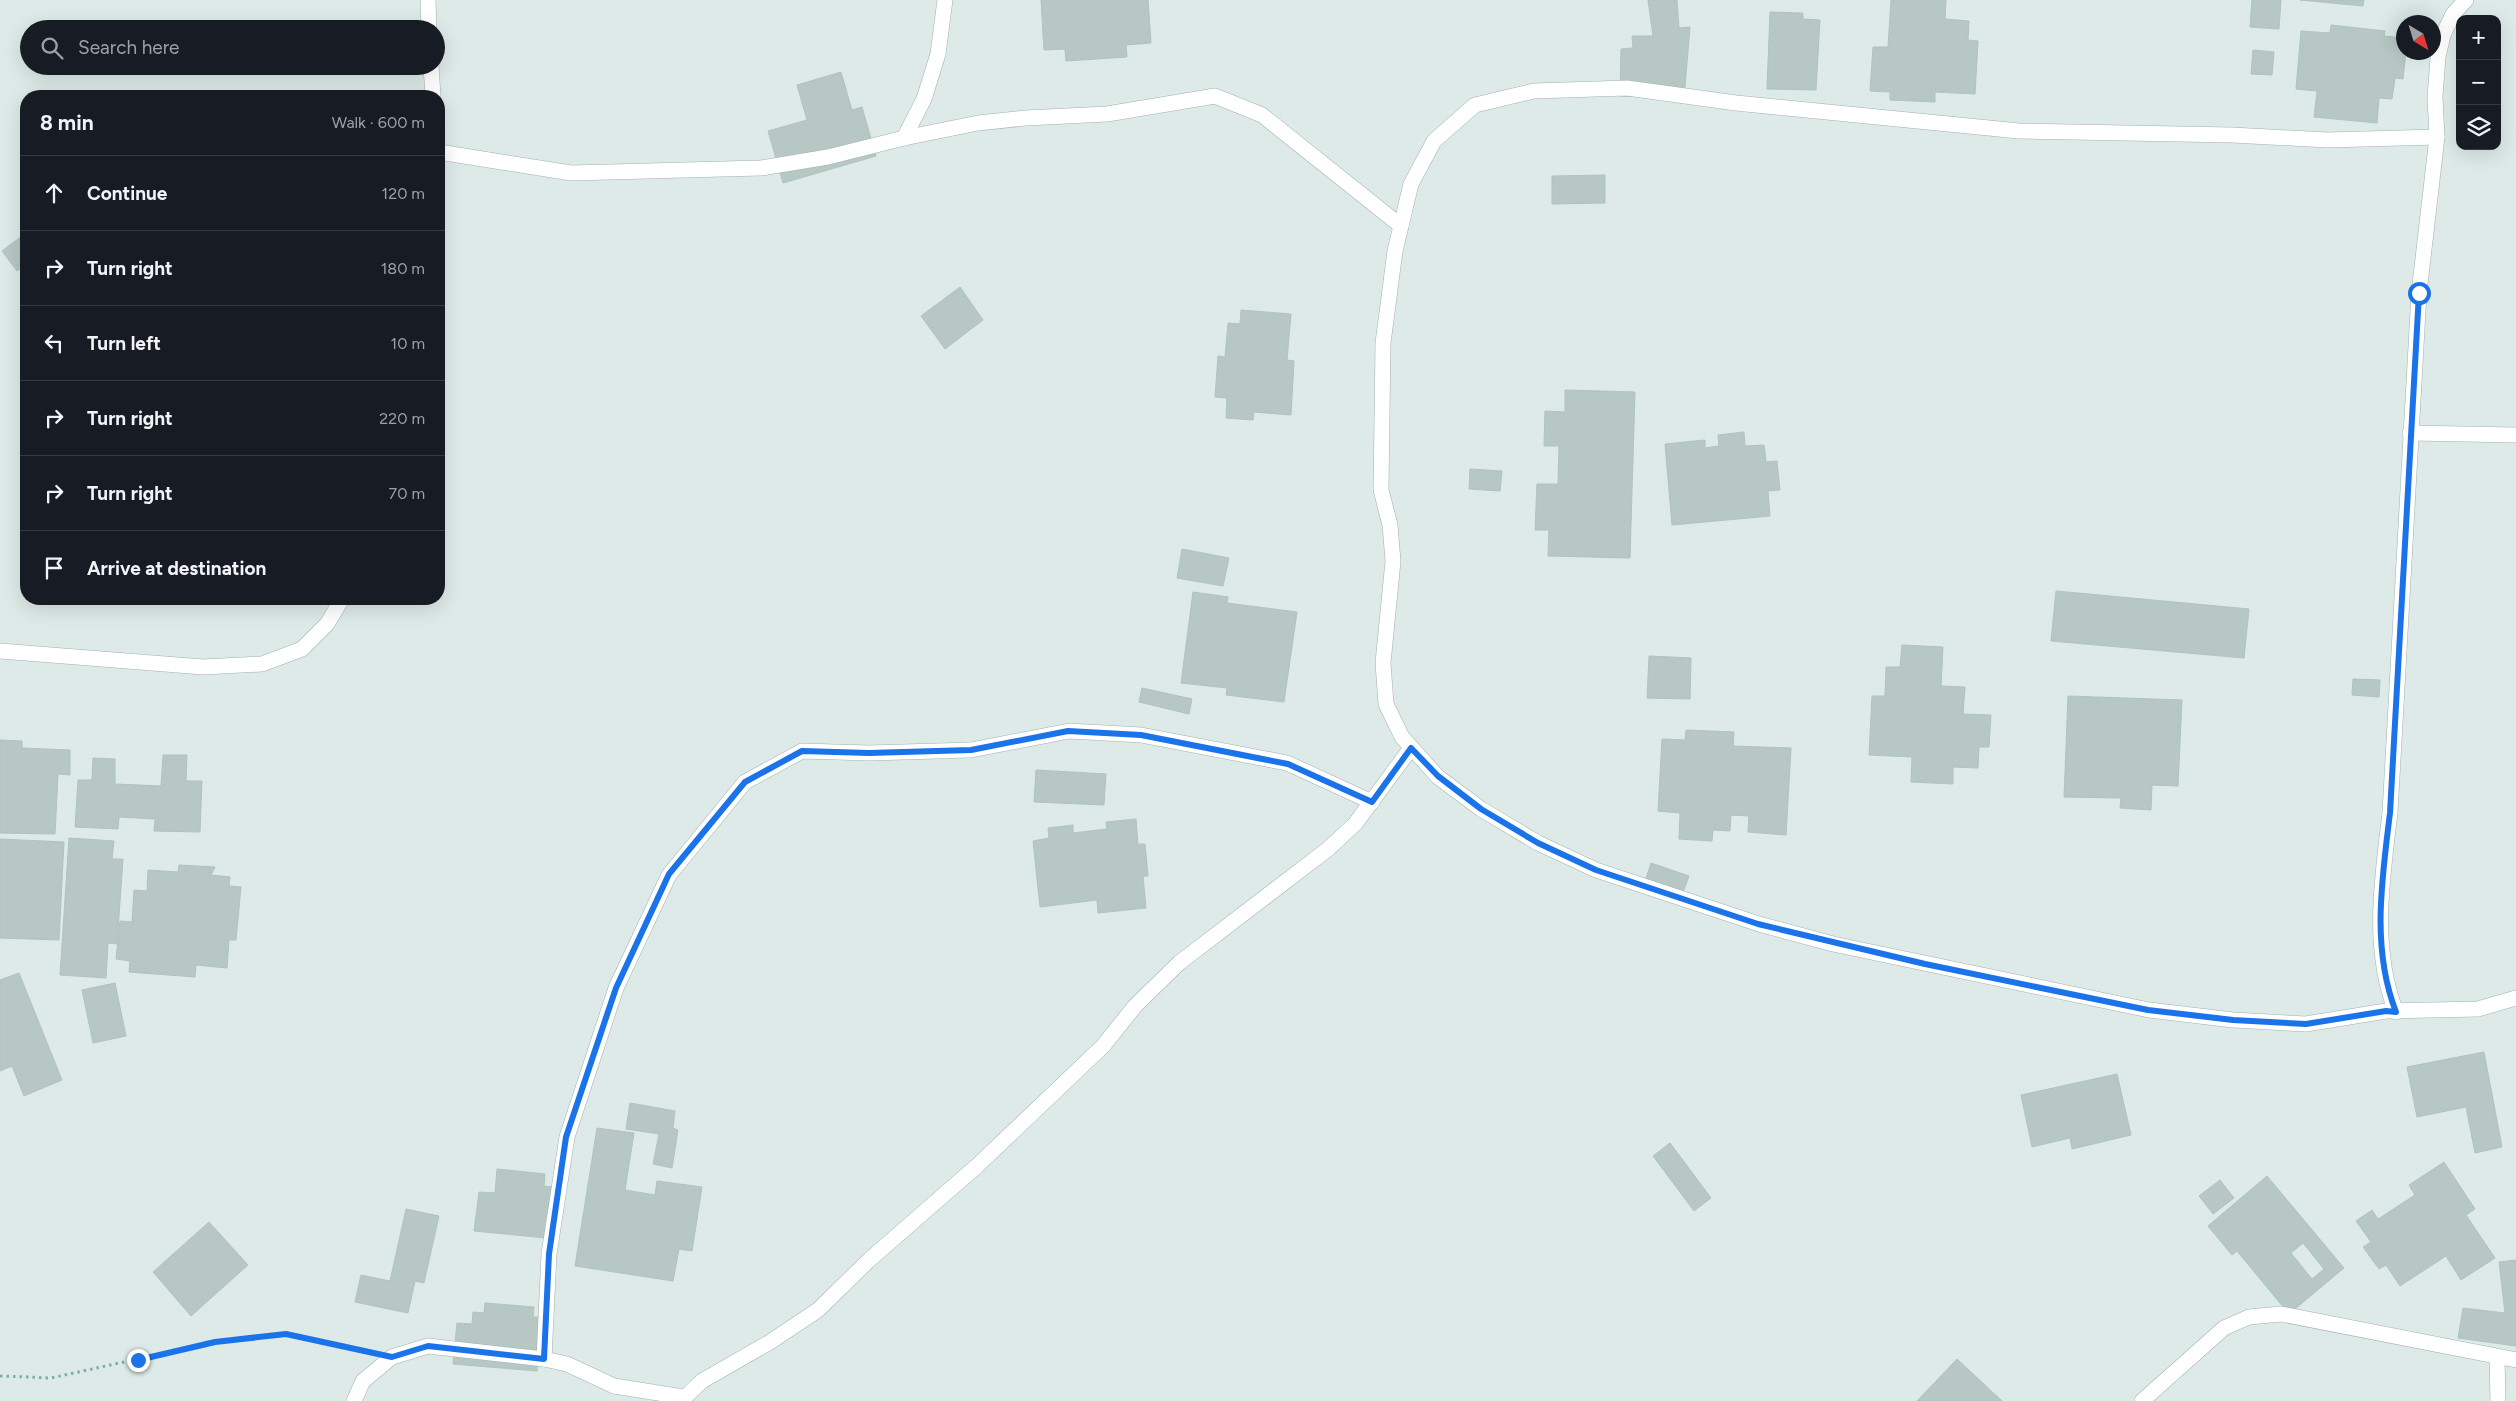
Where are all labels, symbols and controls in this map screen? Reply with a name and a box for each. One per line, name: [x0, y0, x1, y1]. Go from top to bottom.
north arrow: [2396, 15, 2441, 60]
map controls: [2456, 15, 2501, 150]
button: +: [2456, 15, 2501, 60]
search box: [20, 20, 445, 75]
icon: search: [38, 34, 66, 62]
text: Search here: [78, 36, 180, 59]
button: −: [2456, 60, 2501, 105]
button: layers: [2456, 105, 2501, 150]
text: 8 min: [40, 110, 94, 135]
text: Walk · 600 m: [332, 113, 425, 132]
icon: ahead: [40, 179, 68, 207]
text: Continue: [87, 182, 167, 205]
text: 120 m: [382, 184, 425, 203]
icon: right: [40, 254, 68, 282]
text: Turn right: [87, 257, 173, 280]
text: 180 m: [381, 259, 425, 278]
route start: [2408, 282, 2431, 305]
icon: left: [40, 329, 68, 357]
text: Turn left: [87, 332, 161, 355]
text: 10 m: [391, 334, 425, 353]
icon: right: [40, 404, 68, 432]
text: Turn right: [87, 407, 173, 430]
text: 220 m: [379, 409, 425, 428]
icon: right: [40, 479, 68, 507]
text: Turn right: [87, 482, 173, 505]
text: 70 m: [389, 484, 425, 503]
icon: arrive: [40, 554, 68, 582]
text: Arrive at destination: [87, 557, 266, 580]
route end: [127, 1349, 150, 1372]

